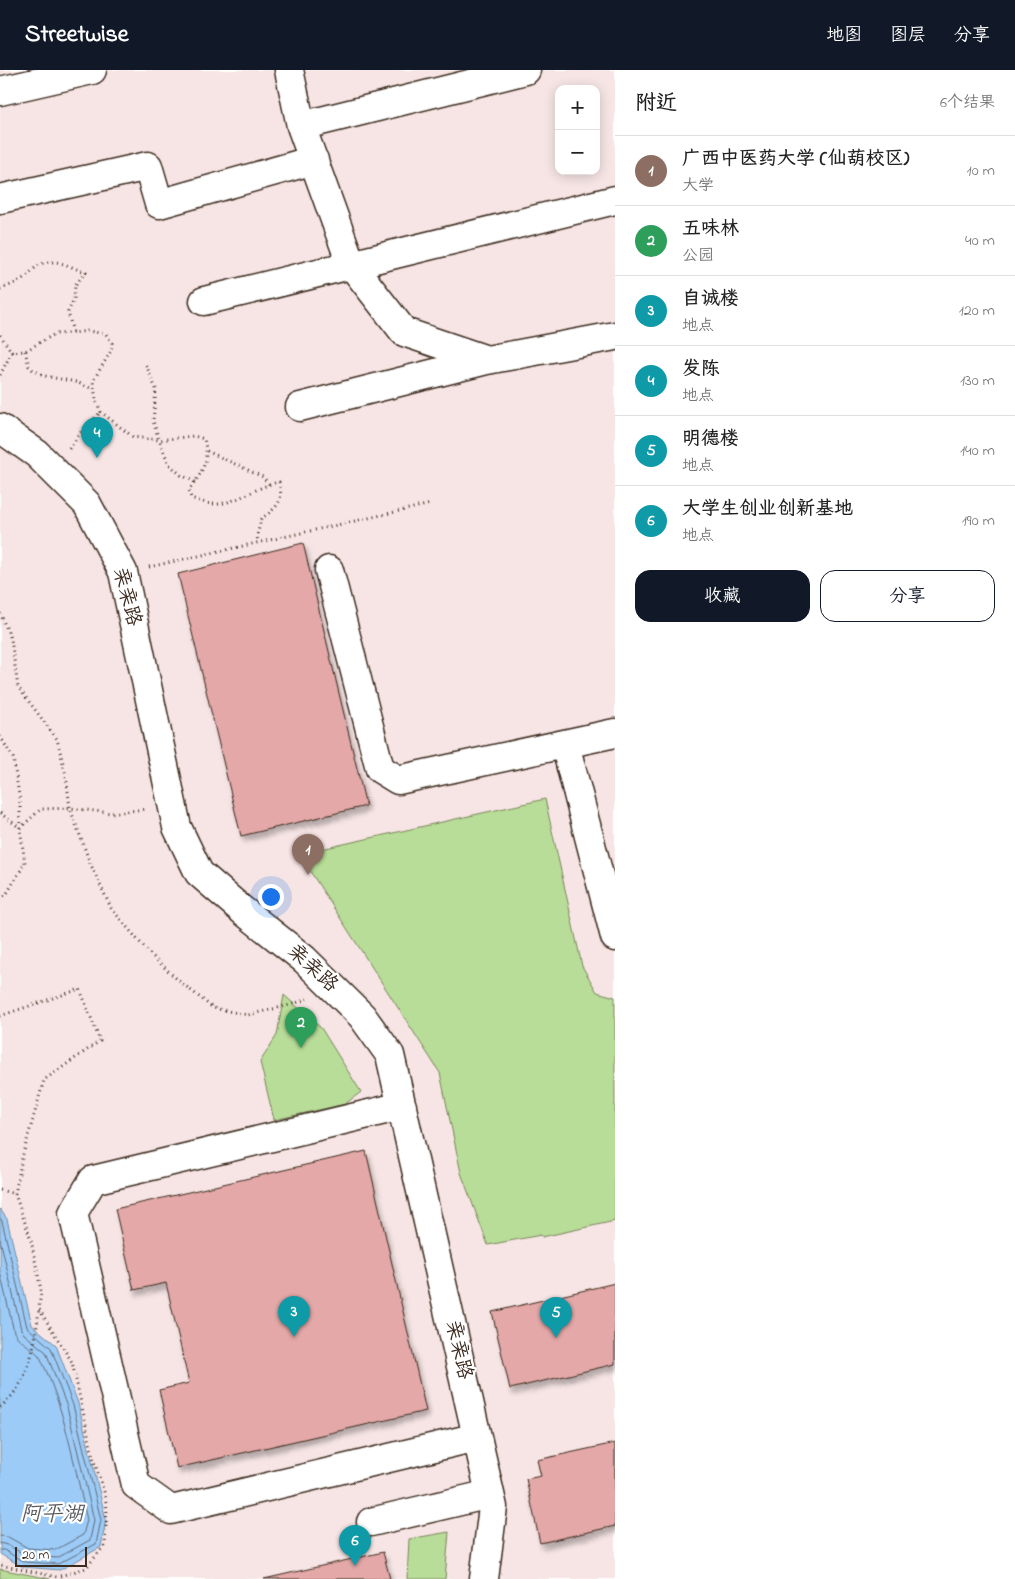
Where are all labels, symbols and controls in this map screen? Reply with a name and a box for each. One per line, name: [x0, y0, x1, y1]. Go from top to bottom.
text: Streetwise: [25, 18, 129, 53]
text: 地图: [826, 23, 862, 49]
text: 图层: [890, 23, 926, 49]
text: 分享: [954, 23, 990, 49]
map controls: [555, 85, 600, 175]
button: +: [555, 85, 600, 130]
text: 附近: [635, 89, 677, 119]
text: 6个结果: [940, 91, 995, 115]
button: −: [555, 130, 600, 175]
text: 广西中医药大学 (仙葫校区): [682, 146, 909, 173]
text: 1: [648, 159, 654, 183]
text: 10 m: [967, 159, 995, 183]
text: 大学: [682, 174, 714, 198]
text: 五味林: [682, 216, 739, 243]
text: 2: [647, 229, 655, 253]
text: 40 m: [965, 229, 995, 253]
text: 公园: [682, 244, 714, 268]
text: 自诚楼: [682, 286, 739, 313]
text: 3: [648, 299, 654, 323]
text: 120 m: [959, 299, 995, 323]
text: 地点: [682, 314, 714, 338]
text: 发陈: [682, 356, 720, 383]
text: 4: [648, 369, 654, 393]
text: 130 m: [960, 369, 995, 393]
text: 地点: [682, 384, 714, 408]
pin: 4: [81, 417, 113, 458]
text: 明德楼: [682, 426, 739, 453]
text: 5: [646, 439, 656, 463]
text: 140 m: [960, 439, 995, 463]
text: 地点: [682, 454, 714, 478]
text: 大学生创业创新基地: [682, 496, 853, 523]
text: 6: [647, 509, 655, 533]
text: 190 m: [962, 509, 995, 533]
text: 地点: [682, 524, 714, 548]
street label: 亲亲路: [104, 564, 148, 631]
button: 收藏: [635, 570, 810, 622]
button: 分享: [820, 570, 995, 622]
pin: 1: [292, 834, 324, 875]
your location: [258, 884, 284, 910]
street label: 亲亲路: [280, 938, 345, 1001]
pin: 2: [285, 1007, 317, 1048]
pin: 3: [278, 1296, 310, 1337]
pin: 5: [540, 1297, 572, 1338]
street label: 亲亲路: [437, 1318, 479, 1383]
water label: 阿平湖: [21, 1500, 85, 1530]
pin: 6: [339, 1525, 371, 1566]
scale bar: [15, 1544, 88, 1567]
text: 20 m: [22, 1545, 49, 1566]

